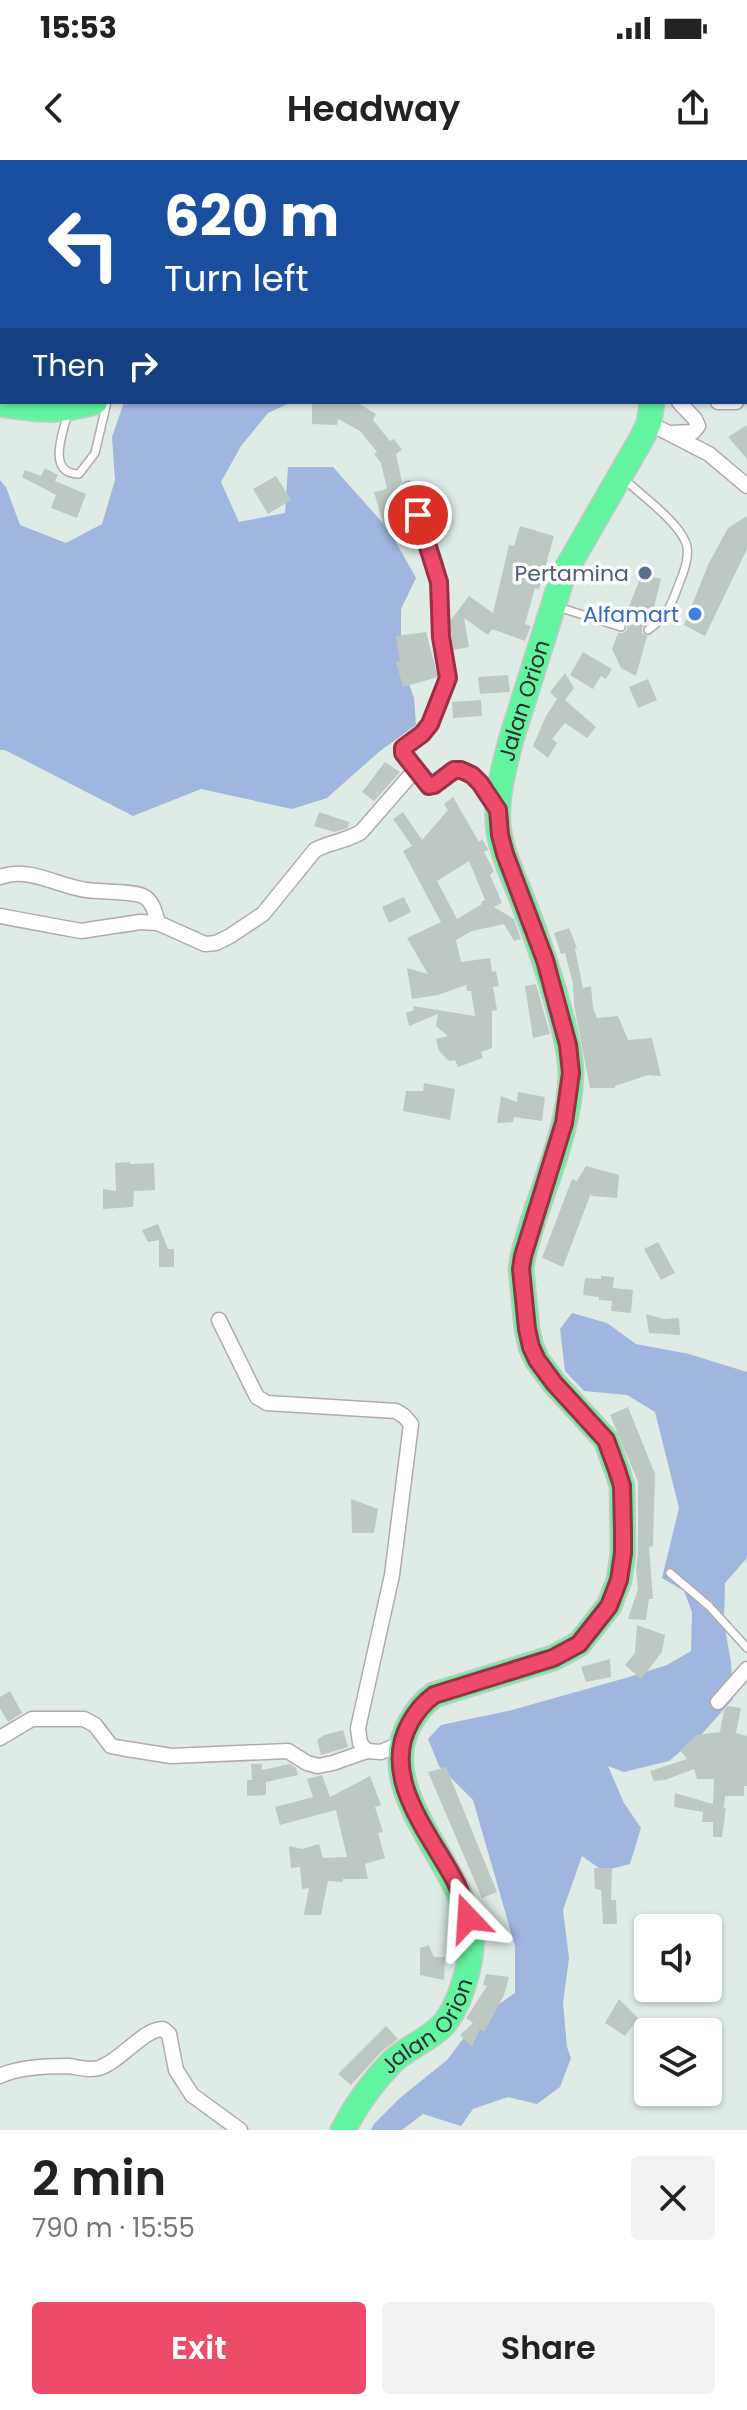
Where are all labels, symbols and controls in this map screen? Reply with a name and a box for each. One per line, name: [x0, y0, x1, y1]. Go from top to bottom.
text: 15:53: [40, 6, 117, 49]
text: Headway: [287, 83, 460, 134]
icon: back: [32, 86, 76, 130]
icon: share: [671, 86, 715, 130]
text: 620 m: [164, 177, 339, 256]
icon: left: [32, 192, 136, 296]
text: Turn left: [164, 253, 309, 304]
text: Then: [32, 344, 105, 387]
icon: right: [121, 344, 165, 388]
pin: [384, 481, 452, 549]
icon: arrive: [396, 493, 440, 537]
place label: Pertamina: [515, 558, 629, 589]
marker: Pertamina: [636, 564, 654, 582]
place label: Alfamart: [583, 599, 679, 630]
marker: Alfamart: [686, 605, 704, 623]
street label: Jalan Orion: [491, 636, 558, 765]
position arrow: [426, 1876, 510, 1960]
map controls: [634, 1914, 722, 2106]
button: sound: [634, 1914, 722, 2002]
street label: Jalan Orion: [373, 1974, 481, 2081]
button: layers: [634, 2018, 722, 2106]
text: 2 min: [32, 2145, 166, 2212]
button: close: [631, 2156, 715, 2240]
text: 790 m · 15:55: [32, 2210, 195, 2246]
button: Exit: [32, 2302, 366, 2394]
button: Share: [382, 2302, 715, 2394]

